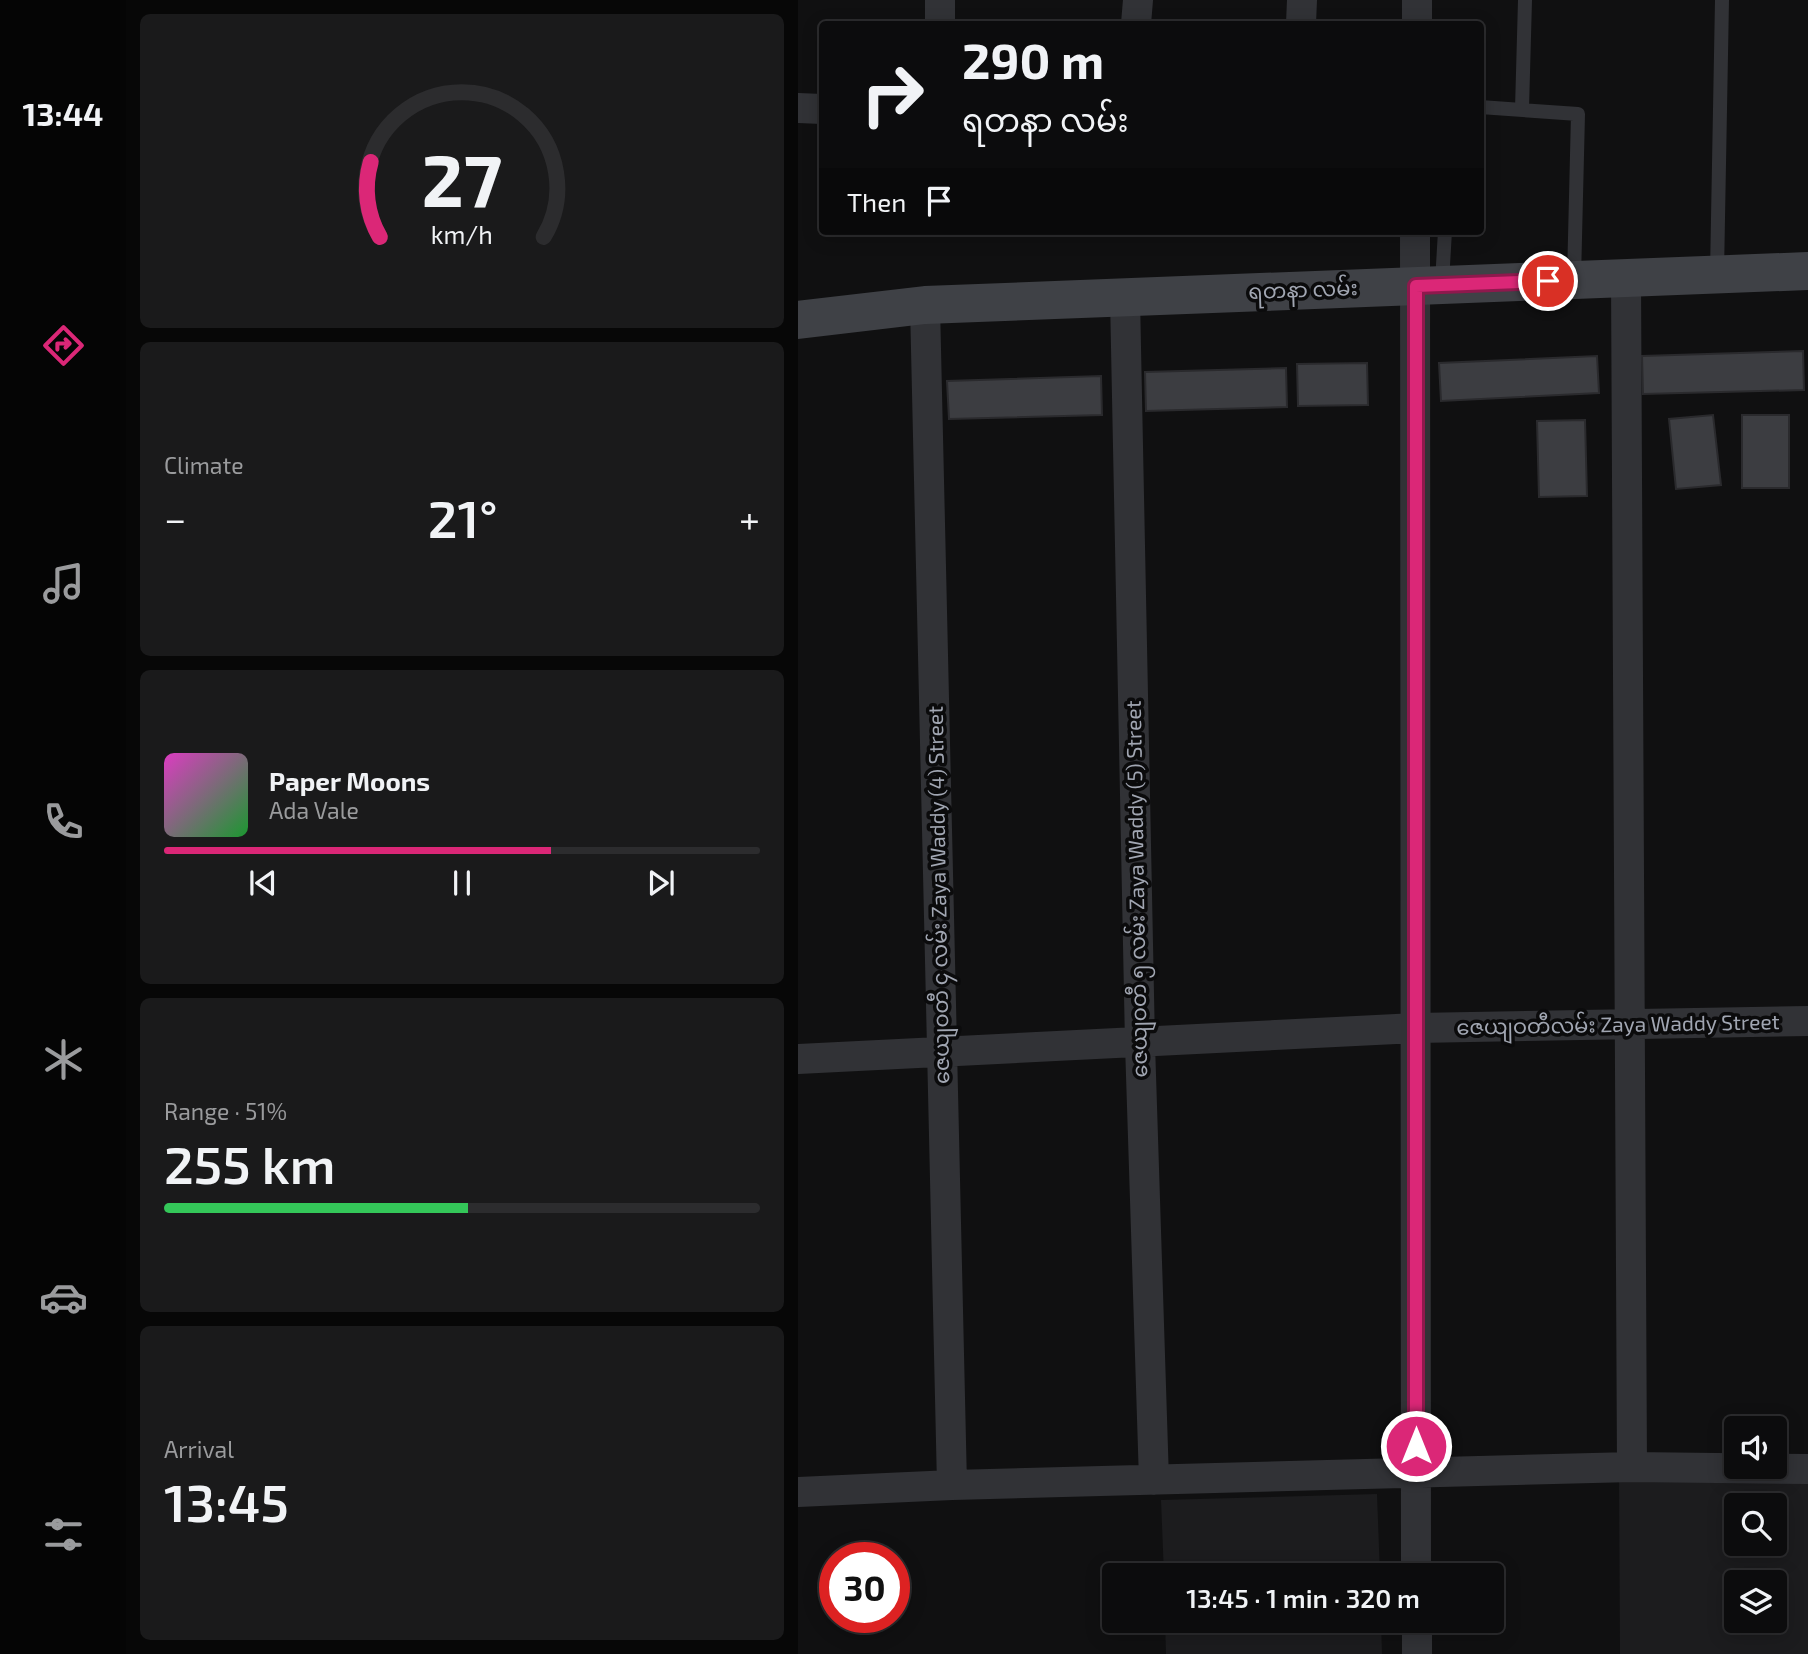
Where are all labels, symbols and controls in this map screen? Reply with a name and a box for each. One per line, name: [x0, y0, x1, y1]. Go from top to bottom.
text: 290 m: [962, 30, 1104, 89]
icon: right: [847, 49, 938, 140]
text: 13:44: [23, 94, 103, 132]
text: ရတနာ လမ်း: [962, 100, 1129, 138]
text: 27: [422, 134, 502, 222]
icon: arrive: [920, 182, 958, 220]
text: Then: [847, 186, 906, 217]
text: km/h: [431, 219, 493, 249]
pin: [1518, 251, 1578, 311]
icon: arrive: [1529, 262, 1567, 300]
street label: ရတနာ လမ်း: [1248, 272, 1358, 309]
icon: directions: [39, 321, 88, 370]
text: Climate: [164, 451, 244, 479]
text: 21°: [428, 486, 498, 548]
text: −: [164, 495, 186, 541]
text: +: [739, 495, 760, 541]
icon: music: [39, 559, 88, 608]
street label: ဇေယျဝတီ ၅ လမ်း Zaya Waddy (5) Street: [1118, 700, 1158, 1078]
street label: ဇေယျဝတီ ၄ လမ်း Zaya Waddy (4) Street: [920, 706, 960, 1084]
text: Paper Moons: [269, 765, 430, 796]
text: Ada Vale: [269, 796, 359, 824]
icon: phone: [39, 797, 88, 846]
icon: previous: [244, 864, 282, 902]
icon: pause: [443, 864, 481, 902]
icon: next: [642, 864, 680, 902]
street label: ဇေယျဝတီလမ်း Zaya Waddy Street: [1456, 1006, 1780, 1046]
icon: climate: [39, 1035, 88, 1084]
text: Range · 51%: [164, 1097, 287, 1125]
text: 255 km: [164, 1132, 336, 1194]
icon: car: [39, 1273, 88, 1322]
position arrow: [1379, 1409, 1453, 1483]
map controls: [1724, 1416, 1787, 1633]
button: sound: [1724, 1416, 1787, 1479]
text: Arrival: [164, 1435, 234, 1463]
text: 13:45: [164, 1470, 289, 1532]
button: search: [1724, 1493, 1787, 1556]
icon: filters: [39, 1510, 88, 1559]
speed limit sign: 30: [819, 1542, 910, 1633]
button: layers: [1724, 1570, 1787, 1633]
text: 13:45 · 1 min · 320 m: [1186, 1582, 1420, 1613]

